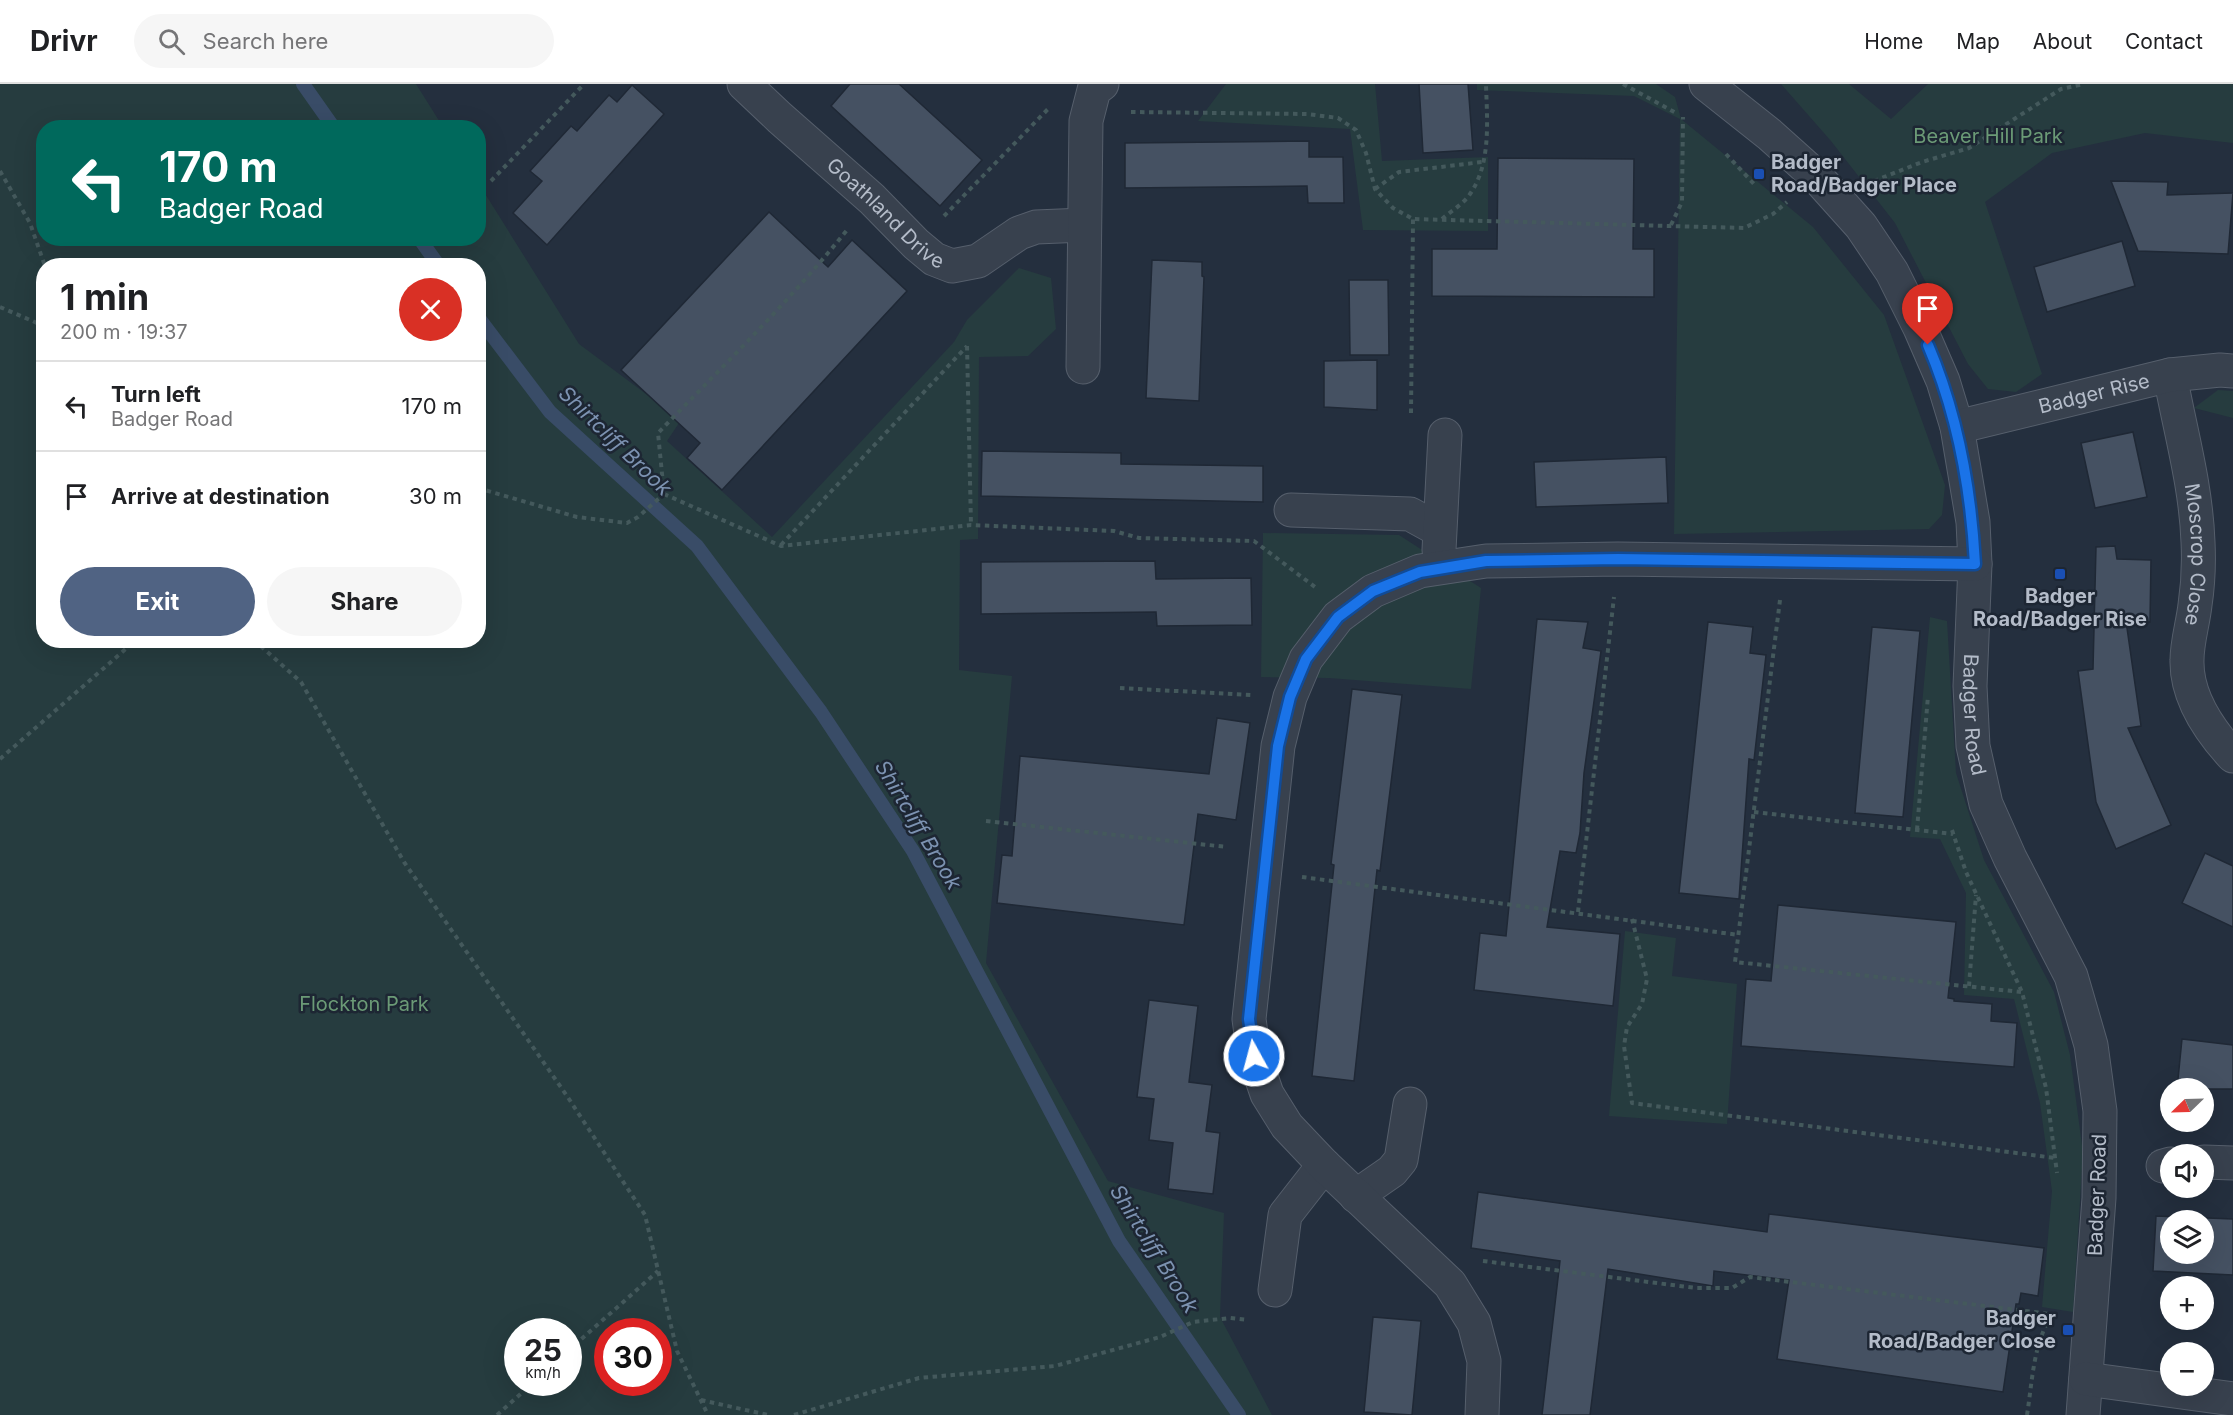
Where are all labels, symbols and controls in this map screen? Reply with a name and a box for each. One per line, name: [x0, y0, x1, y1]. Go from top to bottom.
search box: [134, 14, 554, 68]
text: Drivr: [30, 24, 98, 58]
icon: search: [155, 25, 188, 58]
text: Search here: [203, 28, 328, 54]
text: Home: [1864, 29, 1923, 54]
text: Map: [1956, 29, 2000, 54]
text: About: [2033, 29, 2092, 54]
text: Contact: [2125, 29, 2203, 54]
park label: Beaver Hill Park: [1913, 124, 2063, 148]
text: 170 m: [159, 141, 277, 192]
icon: left: [60, 144, 138, 222]
place label: Badger Road/Badger Place: [1771, 150, 1957, 197]
street label: Goathland Drive: [822, 153, 947, 274]
marker: Badger Road/Badger Place: [1752, 167, 1766, 181]
text: Badger Road: [159, 192, 324, 225]
text: 1 min: [60, 275, 149, 319]
button: close: [399, 278, 462, 341]
pin: [1902, 283, 1953, 345]
icon: arrive: [1911, 292, 1944, 325]
text: 200 m · 19:37: [60, 320, 188, 344]
street label: Badger Rise: [2036, 368, 2152, 419]
text: Turn left: [111, 381, 201, 407]
water label: Shirtcliff Brook: [554, 381, 677, 501]
icon: left: [60, 390, 93, 423]
text: 170 m: [402, 393, 462, 419]
text: Badger Road: [111, 407, 233, 431]
icon: arrive: [60, 480, 93, 513]
street label: Moscrop Close: [2180, 482, 2210, 628]
text: Arrive at destination: [111, 483, 330, 509]
text: 30 m: [409, 483, 462, 509]
button: Exit: [60, 567, 255, 636]
button: Share: [267, 567, 462, 636]
marker: Badger Road/Badger Rise: [2053, 567, 2067, 581]
place label: Badger Road/Badger Rise: [1973, 584, 2147, 631]
street label: Badger Road: [1958, 653, 1991, 778]
water label: Shirtcliff Brook: [870, 755, 967, 895]
park label: Flockton Park: [299, 992, 429, 1016]
position arrow: [1222, 1024, 1286, 1088]
north arrow: [2160, 1078, 2214, 1132]
map controls: [2160, 1078, 2214, 1396]
street label: Badger Road: [2083, 1134, 2111, 1256]
button: sound: [2160, 1144, 2214, 1198]
water label: Shirtcliff Brook: [1105, 1180, 1204, 1318]
button: layers: [2160, 1210, 2214, 1264]
button: +: [2160, 1276, 2214, 1330]
place label: Badger Road/Badger Close: [1868, 1306, 2056, 1353]
speed limit sign: 30: [594, 1318, 672, 1396]
marker: Badger Road/Badger Close: [2061, 1323, 2075, 1337]
text: 25: [524, 1332, 562, 1368]
button: −: [2160, 1342, 2214, 1396]
text: km/h: [525, 1363, 561, 1382]

